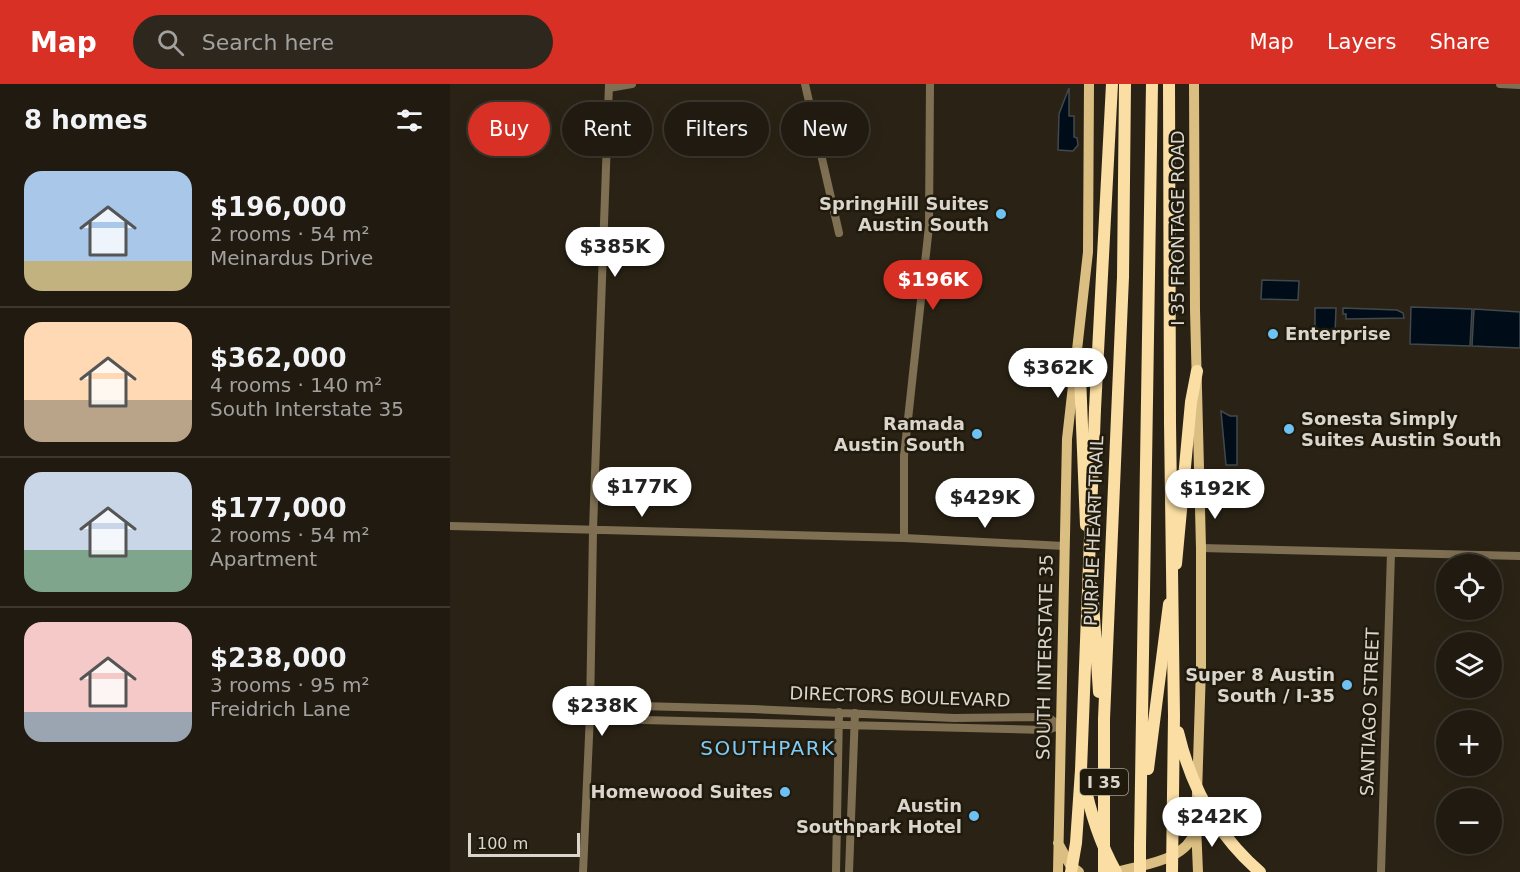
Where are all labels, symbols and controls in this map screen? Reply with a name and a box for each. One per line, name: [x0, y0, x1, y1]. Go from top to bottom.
search box: [133, 15, 553, 69]
text: Map: [30, 26, 97, 59]
icon: search: [154, 26, 187, 59]
text: Search here: [202, 30, 334, 55]
text: Map: [1250, 30, 1294, 54]
text: Layers: [1327, 30, 1396, 54]
text: Share: [1429, 30, 1490, 54]
chip: Buy: [468, 102, 550, 156]
chip: Rent: [562, 102, 652, 156]
chip: Filters: [664, 102, 769, 156]
chip: New: [781, 102, 869, 156]
icon: filters: [393, 104, 426, 137]
text: 8 homes: [24, 105, 148, 135]
street label: I 35 FRONTAGE ROAD: [1167, 130, 1188, 326]
text: $196,000: [210, 192, 347, 222]
place label: SpringHill Suites Austin South: [819, 193, 989, 235]
icon: home: [72, 195, 144, 267]
marker: SpringHill Suites Austin South: [994, 207, 1008, 221]
text: 2 rooms · 54 m²: [210, 222, 370, 246]
pin: $385K: [573, 227, 657, 278]
text: $385K: [579, 234, 651, 258]
text: Meinardus Drive: [210, 246, 373, 270]
pin: $196K: [891, 260, 975, 311]
text: $196K: [897, 267, 969, 291]
place label: Enterprise: [1285, 323, 1391, 344]
marker: Enterprise: [1266, 327, 1280, 341]
text: $362,000: [210, 343, 347, 373]
icon: home: [72, 346, 144, 418]
pin: $362K: [1016, 348, 1100, 399]
text: $362K: [1022, 355, 1094, 379]
text: 4 rooms · 140 m²: [210, 373, 382, 397]
text: South Interstate 35: [210, 397, 404, 421]
place label: Sonesta Simply Suites Austin South: [1301, 408, 1502, 450]
place label: Ramada Austin South: [834, 413, 965, 455]
marker: Sonesta Simply Suites Austin South: [1282, 422, 1296, 436]
marker: Ramada Austin South: [970, 427, 984, 441]
street label: PURPLE HEART TRAIL: [1080, 436, 1107, 626]
pin: $177K: [600, 467, 684, 518]
pin: $192K: [1173, 469, 1257, 520]
text: $177K: [606, 474, 678, 498]
text: $192K: [1179, 476, 1251, 500]
pin: $429K: [943, 478, 1027, 529]
text: $429K: [949, 485, 1021, 509]
text: $177,000: [210, 493, 347, 523]
icon: home: [72, 496, 144, 568]
text: 2 rooms · 54 m²: [210, 523, 370, 547]
text: Apartment: [210, 547, 317, 571]
street label: SOUTH INTERSTATE 35: [1032, 554, 1057, 760]
map controls: [1436, 554, 1502, 854]
button: locate: [1436, 554, 1502, 620]
street label: SANTIAGO STREET: [1356, 626, 1383, 796]
button: layers: [1436, 632, 1502, 698]
text: $238,000: [210, 643, 347, 673]
icon: home: [72, 646, 144, 718]
place label: Super 8 Austin South / I-35: [1185, 664, 1335, 706]
text: 3 rooms · 95 m²: [210, 673, 370, 697]
marker: Super 8 Austin South / I-35: [1340, 678, 1354, 692]
street label: DIRECTORS BOULEVARD: [789, 682, 1011, 711]
pin: $238K: [560, 686, 644, 737]
text: $238K: [566, 693, 638, 717]
text: Freidrich Lane: [210, 697, 351, 721]
button: +: [1436, 710, 1502, 776]
district label: SOUTHPARK: [700, 736, 836, 760]
road number: I 35: [1080, 769, 1128, 795]
place label: Homewood Suites: [591, 781, 773, 802]
marker: Homewood Suites: [778, 785, 792, 799]
button: −: [1436, 788, 1502, 854]
place label: Austin Southpark Hotel: [796, 795, 962, 837]
pin: $242K: [1170, 797, 1254, 848]
text: $242K: [1176, 804, 1248, 828]
marker: Austin Southpark Hotel: [967, 809, 981, 823]
scale bar: [468, 830, 580, 858]
text: 100 m: [477, 834, 528, 853]

